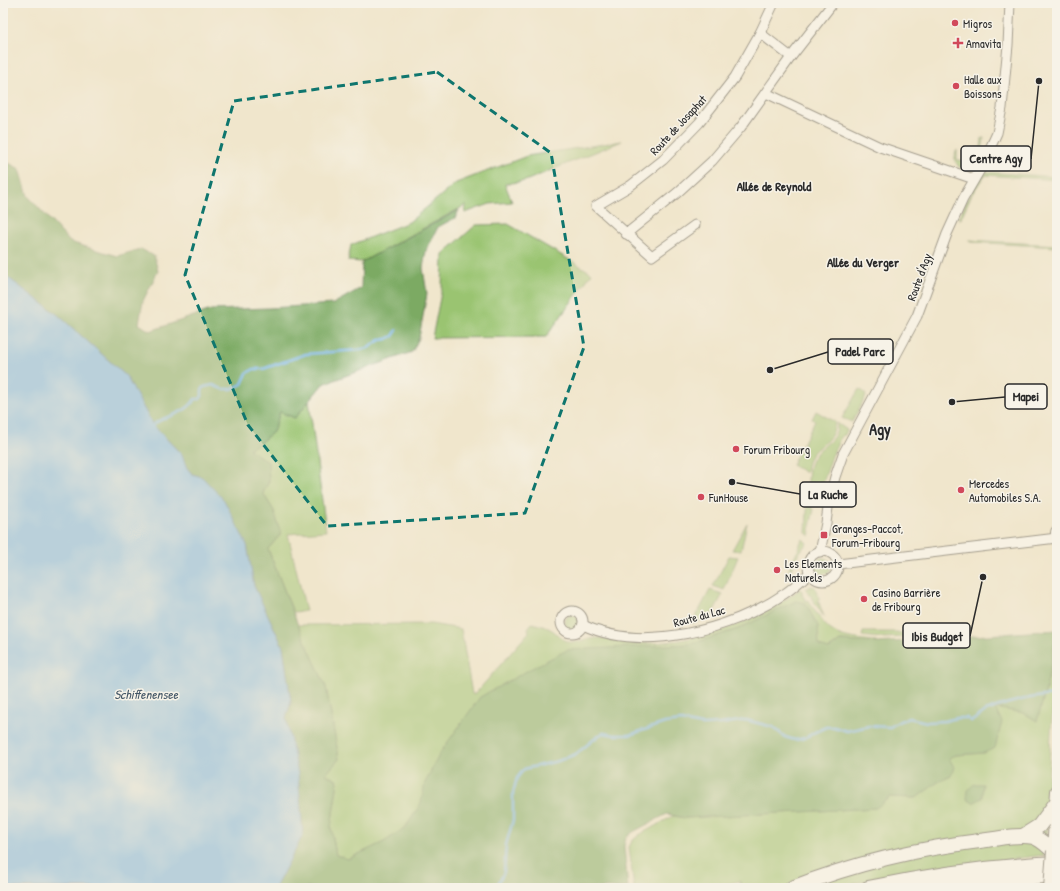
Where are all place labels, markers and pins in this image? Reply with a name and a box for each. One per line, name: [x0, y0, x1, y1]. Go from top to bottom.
place label: Migros: [963, 15, 993, 32]
marker: Migros: [950, 18, 960, 28]
place label: Amavita: [966, 35, 1001, 52]
marker: Amavita: [953, 38, 963, 48]
place label: Halle aux Boissons: [964, 71, 1002, 102]
marker: Halle aux Boissons: [951, 81, 961, 91]
callout: Centre Agy: [961, 146, 1031, 171]
callout: Padel Parc: [828, 339, 893, 364]
callout: Mapei: [1005, 384, 1047, 409]
place label: Forum Fribourg: [743, 441, 810, 458]
marker: Forum Fribourg: [731, 444, 741, 454]
place label: Mercedes Automobiles S.A.: [969, 475, 1041, 506]
callout: La Ruche: [800, 482, 856, 507]
marker: Mercedes Automobiles S.A.: [956, 485, 966, 495]
place label: FunHouse: [708, 489, 749, 506]
marker: FunHouse: [696, 492, 706, 502]
place label: Granges-Paccot, Forum-Fribourg: [831, 520, 903, 551]
marker: Granges-Paccot, Forum-Fribourg: [819, 530, 829, 540]
place label: Les Elements Naturels: [785, 555, 842, 586]
marker: Les Elements Naturels: [772, 565, 782, 575]
place label: Casino Barrière de Fribourg: [872, 584, 941, 615]
marker: Casino Barrière de Fribourg: [859, 594, 869, 604]
callout: Ibis Budget: [903, 623, 970, 648]

